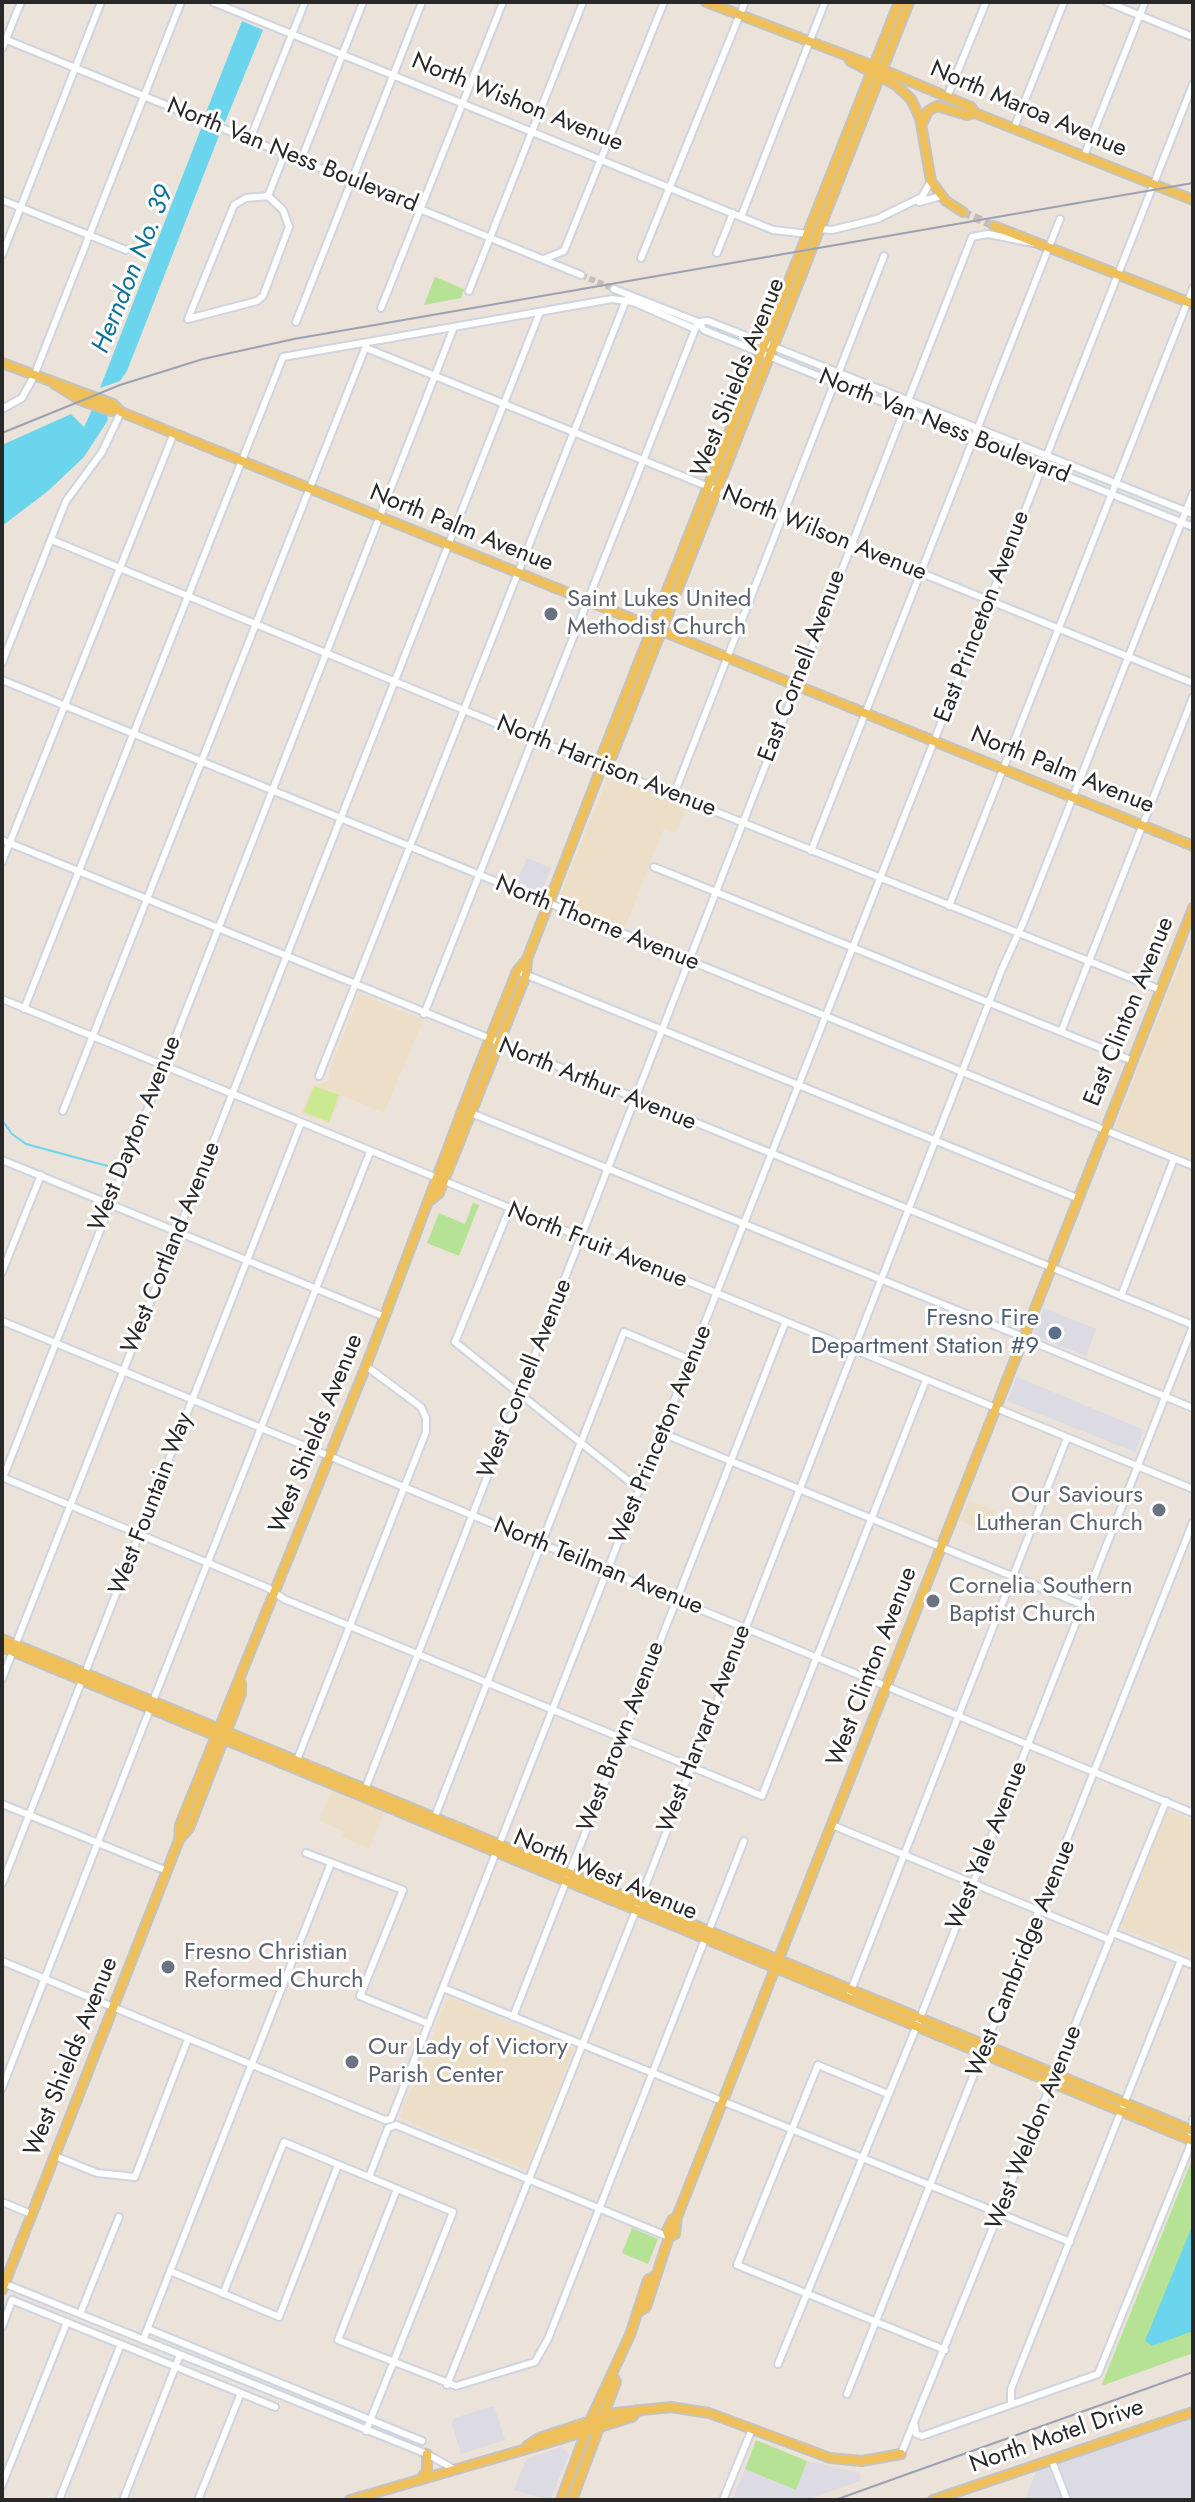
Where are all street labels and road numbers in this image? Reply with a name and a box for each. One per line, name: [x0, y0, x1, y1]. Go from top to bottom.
street label: North Wishon Avenue: [407, 47, 627, 159]
street label: North Maroa Avenue: [925, 56, 1131, 164]
street label: North Van Ness Boulevard: [162, 92, 422, 220]
street label: West Shields Avenue: [686, 274, 792, 482]
street label: North Van Ness Boulevard: [814, 363, 1074, 491]
street label: North Palm Avenue: [365, 479, 557, 579]
street label: North Wilson Avenue: [717, 480, 931, 588]
street label: East Princeton Avenue: [929, 507, 1037, 727]
street label: East Cornell Avenue: [753, 566, 853, 766]
street label: North Harrison Avenue: [492, 710, 720, 824]
street label: North Palm Avenue: [966, 721, 1158, 821]
street label: North Thorne Avenue: [491, 870, 703, 978]
street label: East Clinton Avenue: [1079, 913, 1181, 1111]
street label: West Dayton Avenue: [84, 1032, 188, 1236]
street label: North Arthur Avenue: [494, 1032, 700, 1138]
street label: West Cortland Avenue: [116, 1138, 228, 1358]
street label: North Fruit Avenue: [503, 1197, 691, 1295]
street label: West Cornell Avenue: [473, 1275, 579, 1483]
street label: West Princeton Avenue: [605, 1321, 719, 1549]
street label: West Shields Avenue: [264, 1330, 370, 1538]
street label: West Fountain Way: [104, 1409, 200, 1599]
street label: North Teilman Avenue: [489, 1512, 707, 1622]
street label: West Clinton Avenue: [822, 1563, 924, 1771]
street label: West Harvard Avenue: [652, 1621, 758, 1837]
street label: West Brown Avenue: [572, 1638, 672, 1836]
street label: West Yale Avenue: [941, 1757, 1035, 1935]
street label: North West Avenue: [509, 1824, 701, 1928]
street label: West Cambridge Avenue: [961, 1836, 1083, 2082]
street label: West Shields Avenue: [19, 1953, 125, 2161]
street label: West Weldon Avenue: [981, 2022, 1089, 2234]
street label: North Motel Drive: [966, 2394, 1148, 2480]

